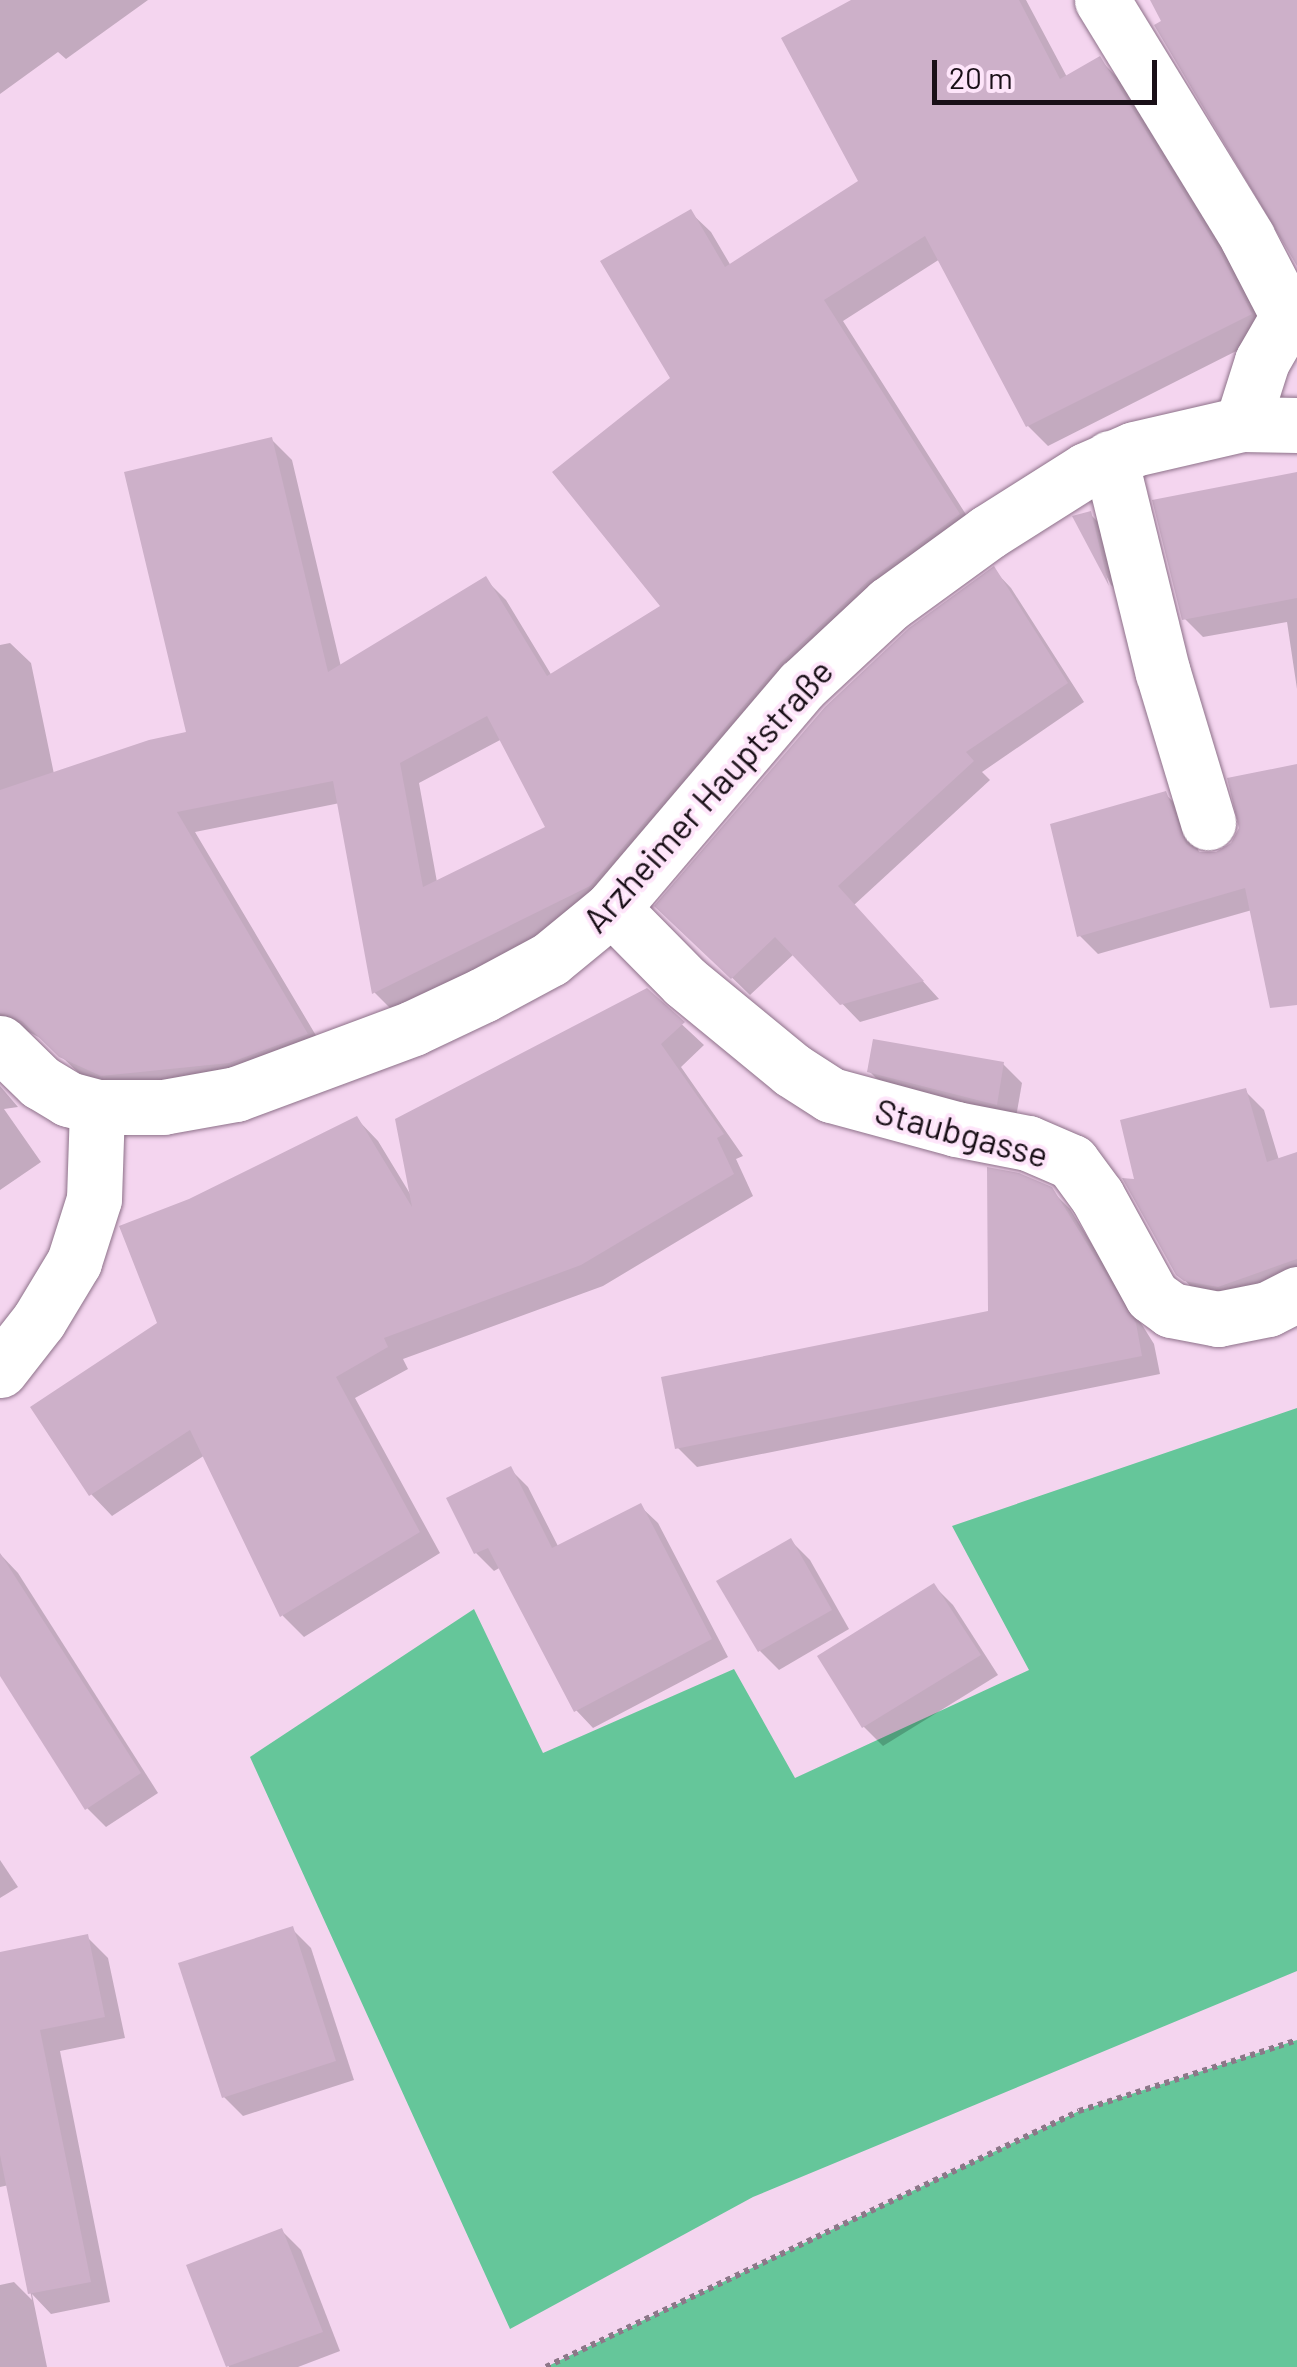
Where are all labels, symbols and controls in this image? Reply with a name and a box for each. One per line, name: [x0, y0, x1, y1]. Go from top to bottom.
scale bar: [937, 40, 1162, 102]
text: 20 m: [949, 59, 1013, 95]
street label: Arzheimer Hauptstraße: [573, 650, 841, 940]
street label: Staubgasse: [871, 1089, 1053, 1175]

